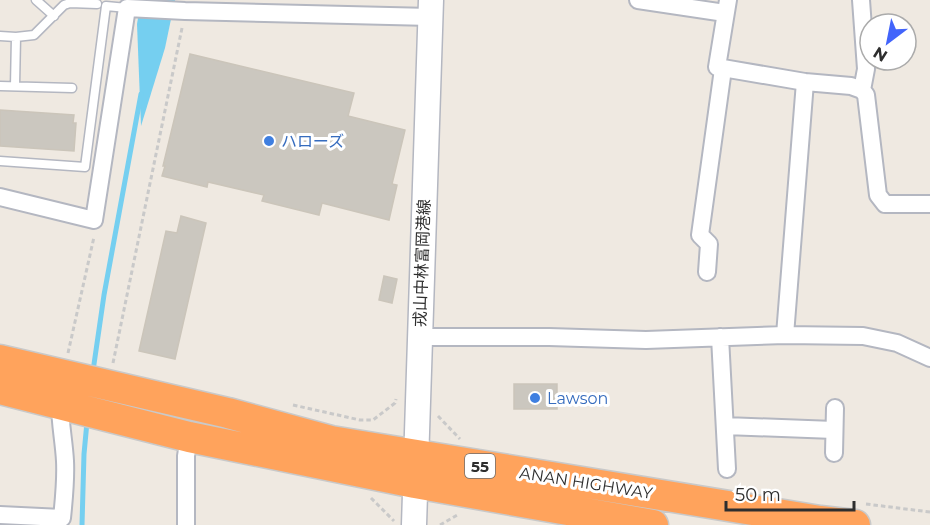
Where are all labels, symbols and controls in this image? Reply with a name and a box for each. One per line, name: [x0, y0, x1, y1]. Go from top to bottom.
north arrow: [858, 12, 918, 72]
text: N: [870, 43, 891, 66]
place label: ハローズ: [281, 132, 344, 151]
marker: ハローズ: [262, 134, 276, 148]
street label: 戎山中林富岡港線: [410, 199, 434, 327]
place label: Lawson: [547, 389, 608, 408]
marker: Lawson: [528, 391, 542, 405]
road number: 55: [465, 454, 495, 478]
street label: ANAN HIGHWAY: [518, 463, 655, 503]
scale bar: [726, 474, 854, 512]
text: 50 m: [735, 484, 781, 506]

